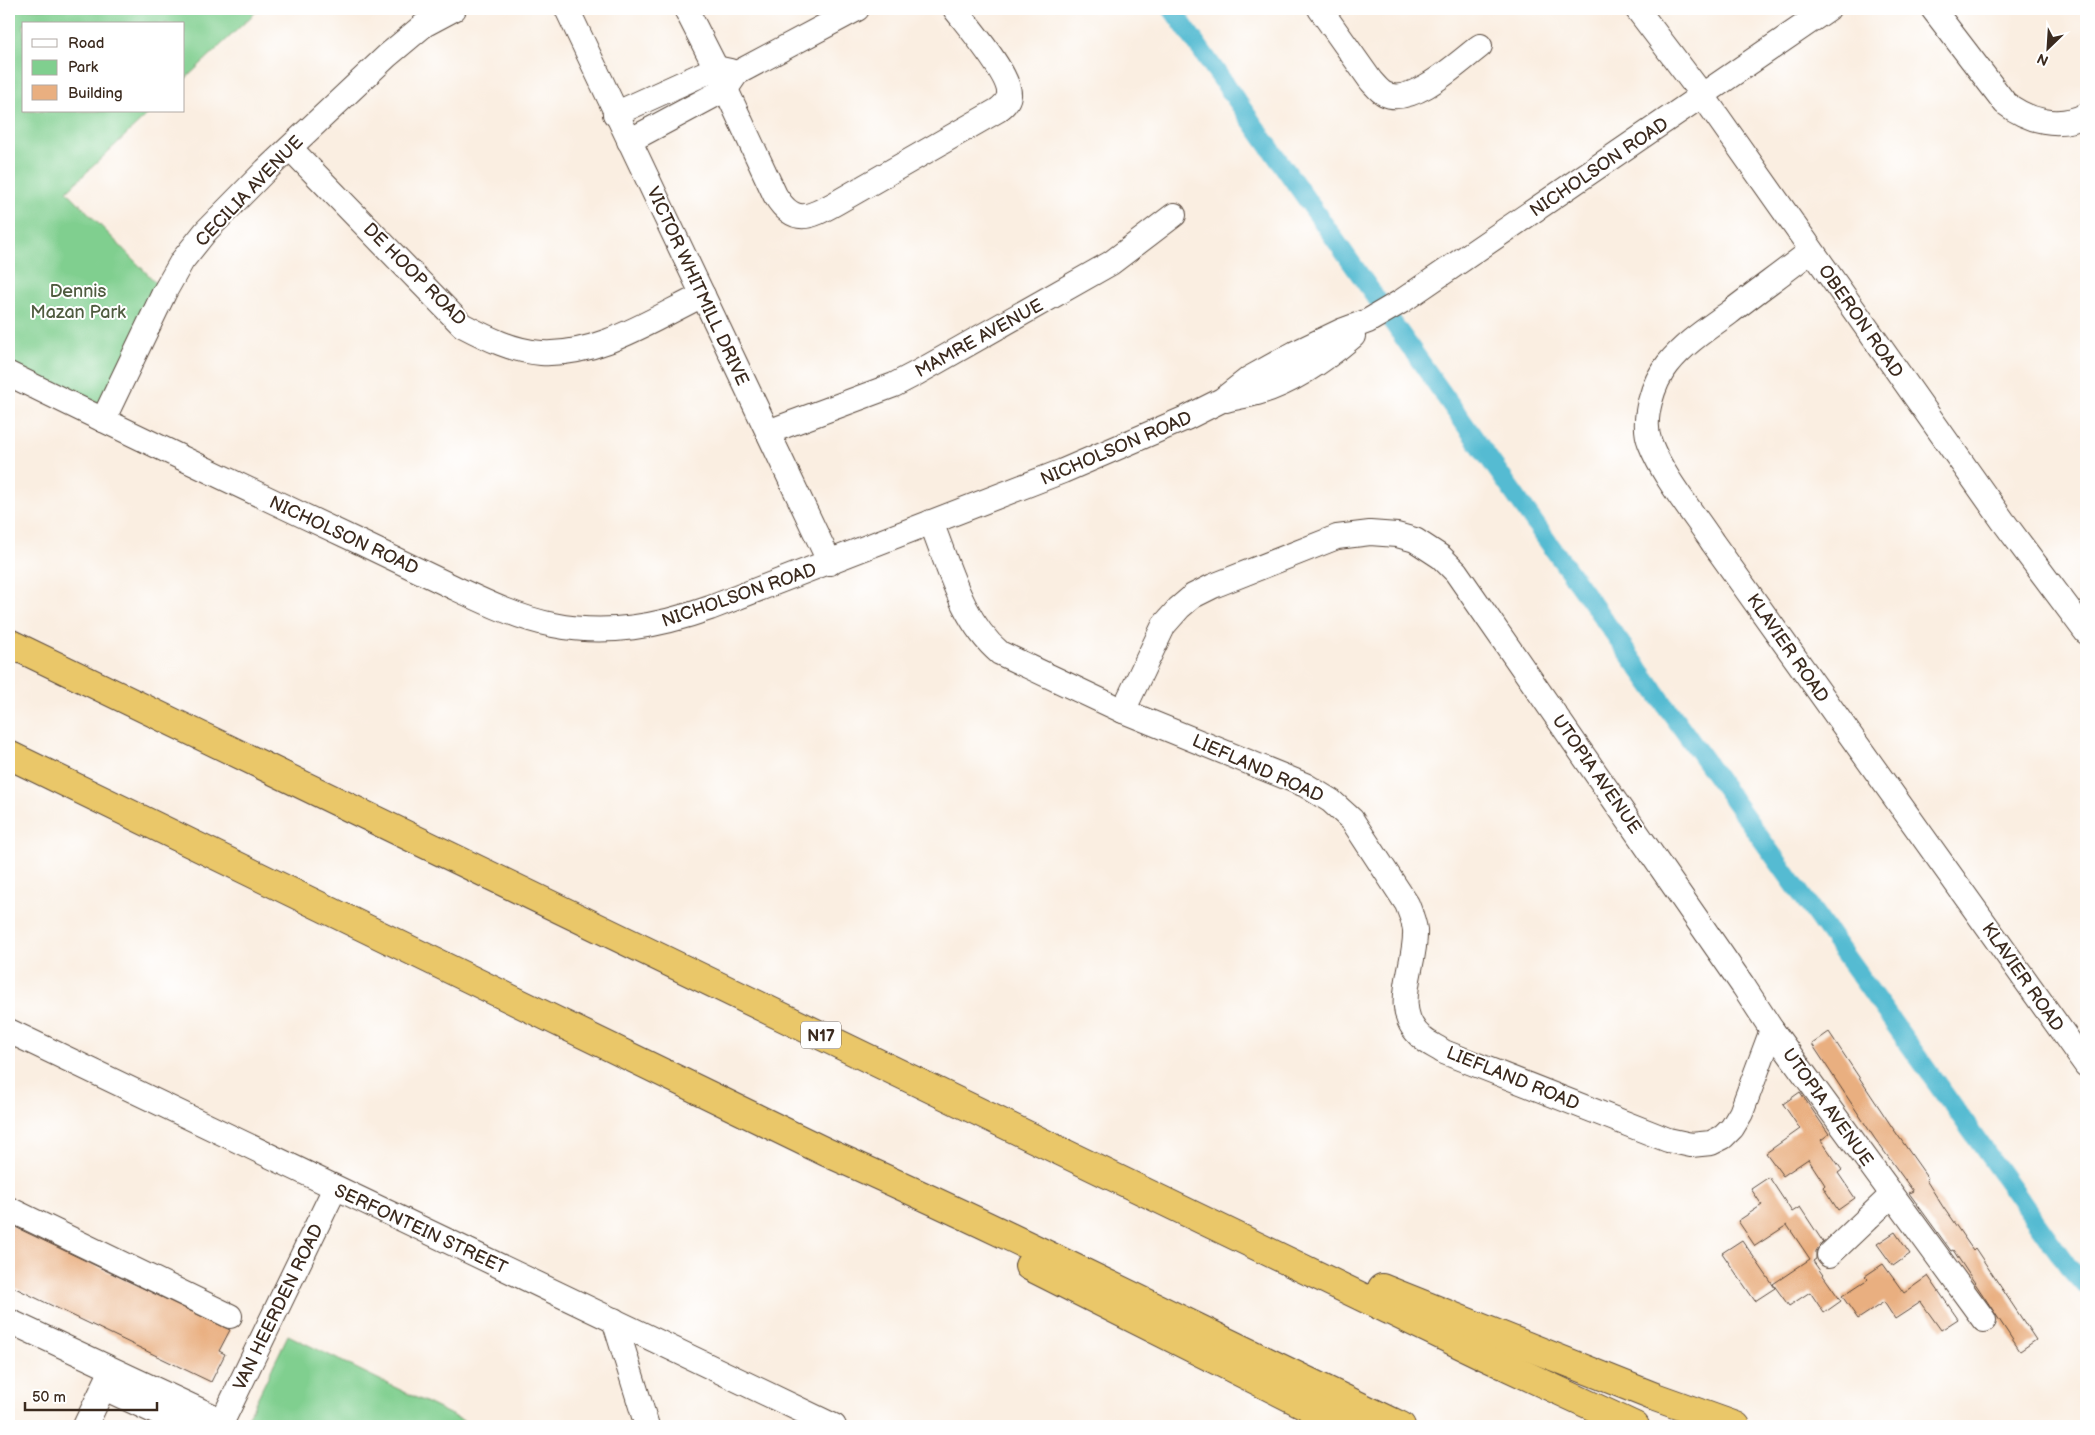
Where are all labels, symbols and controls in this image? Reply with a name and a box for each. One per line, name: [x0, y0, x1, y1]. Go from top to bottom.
legend: [22, 22, 185, 112]
north arrow: [2022, 22, 2072, 72]
text: Road: [68, 34, 104, 53]
text: N: [2034, 49, 2051, 69]
text: Park: [68, 58, 99, 77]
text: Building: [68, 84, 123, 103]
street label: NICHOLSON ROAD: [1526, 113, 1672, 221]
street label: CECILIA AVENUE: [191, 132, 308, 251]
street label: VICTOR WHITMILL DRIVE: [642, 183, 753, 389]
street label: DE HOOP ROAD: [359, 219, 470, 330]
street label: OBERON ROAD: [1814, 261, 1907, 382]
park label: Dennis Mazan Park: [30, 281, 126, 323]
street label: MAMRE AVENUE: [912, 295, 1047, 382]
street label: NICHOLSON ROAD: [1037, 407, 1195, 490]
street label: NICHOLSON ROAD: [266, 492, 422, 579]
street label: NICHOLSON ROAD: [659, 559, 819, 632]
street label: KLAVIER ROAD: [1742, 590, 1833, 707]
street label: UTOPIA AVENUE: [1548, 711, 1646, 838]
street label: LIEFLAND ROAD: [1189, 730, 1327, 807]
street label: KLAVIER ROAD: [1977, 919, 2068, 1036]
road number: N17: [801, 1022, 841, 1048]
street label: LIEFLAND ROAD: [1443, 1042, 1582, 1115]
street label: UTOPIA AVENUE: [1778, 1044, 1877, 1170]
street label: SERFONTEIN STREET: [331, 1180, 511, 1279]
street label: VAN HEERDEN ROAD: [229, 1221, 328, 1394]
scale bar: [25, 1380, 158, 1412]
text: 50 m: [32, 1388, 66, 1407]

